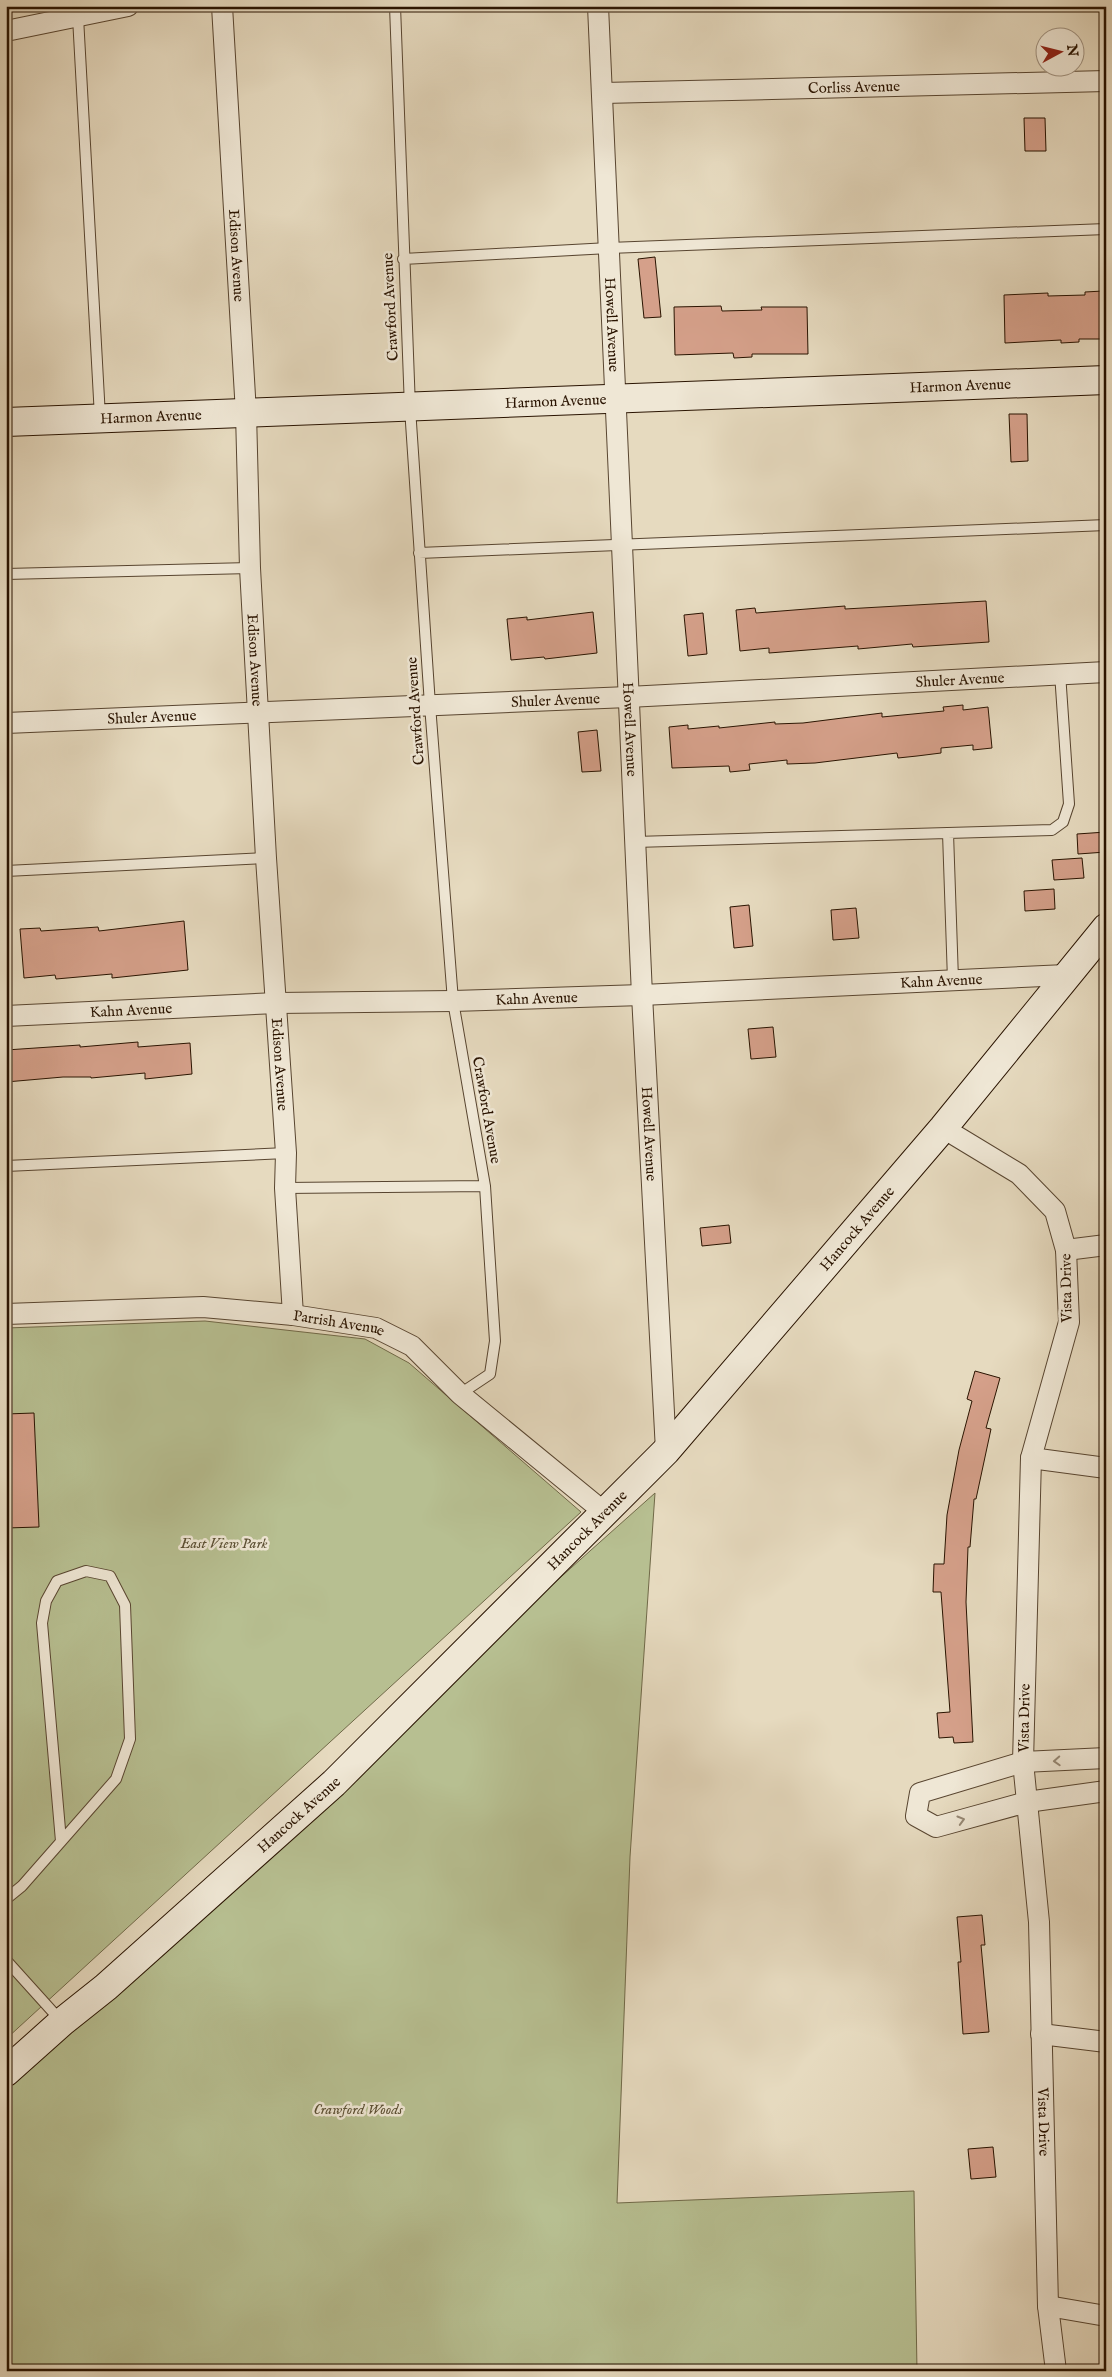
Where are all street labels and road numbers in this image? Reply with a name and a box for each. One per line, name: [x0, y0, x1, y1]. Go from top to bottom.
street label: Corliss Avenue: [808, 77, 900, 98]
street label: Edison Avenue: [224, 209, 248, 303]
street label: Crawford Avenue: [378, 252, 403, 362]
street label: Howell Avenue: [600, 277, 623, 373]
street label: Harmon Avenue: [909, 375, 1012, 397]
street label: Harmon Avenue: [504, 390, 607, 413]
street label: Harmon Avenue: [100, 406, 202, 428]
street label: Edison Avenue: [243, 613, 267, 707]
street label: Crawford Avenue: [402, 656, 429, 766]
street label: Shuler Avenue: [915, 668, 1005, 692]
street label: Howell Avenue: [618, 682, 641, 777]
street label: Shuler Avenue: [511, 689, 601, 712]
street label: Shuler Avenue: [107, 706, 197, 729]
street label: Kahn Avenue: [900, 970, 983, 993]
street label: Kahn Avenue: [495, 988, 578, 1010]
street label: Kahn Avenue: [89, 999, 173, 1022]
street label: Edison Avenue: [267, 1017, 292, 1111]
street label: Crawford Avenue: [468, 1055, 505, 1165]
street label: Howell Avenue: [637, 1086, 661, 1182]
street label: Hancock Avenue: [816, 1182, 899, 1275]
street label: Vista Drive: [1056, 1253, 1077, 1324]
street label: Parrish Avenue: [292, 1306, 388, 1341]
street label: Hancock Avenue: [543, 1486, 631, 1574]
street label: Vista Drive: [1014, 1683, 1035, 1754]
street label: Hancock Avenue: [253, 1773, 345, 1857]
street label: Vista Drive: [1033, 2086, 1053, 2157]

